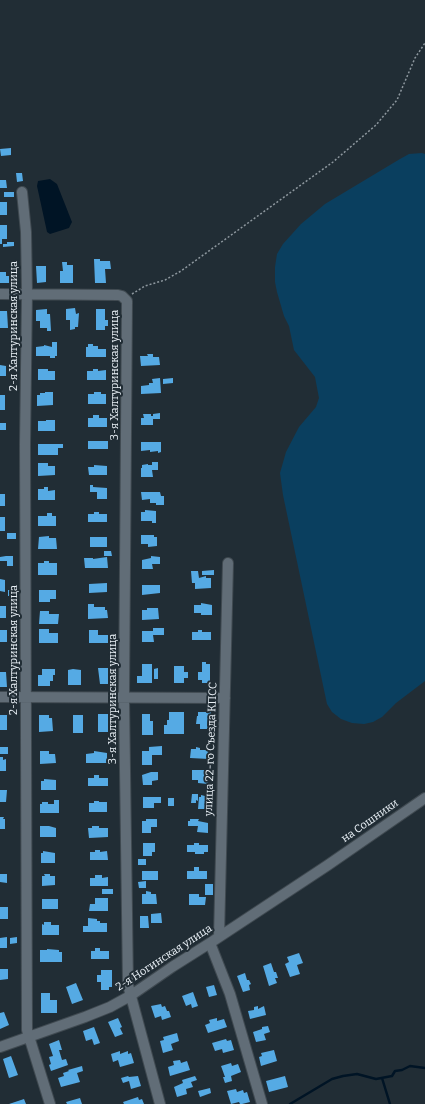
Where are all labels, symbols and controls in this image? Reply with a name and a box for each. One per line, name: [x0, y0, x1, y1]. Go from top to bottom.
street label: 2-я Халтуринская улица: [7, 261, 21, 391]
street label: 3-я Халтуринская улица: [108, 310, 122, 440]
street label: 2-я Халтуринская улица: [7, 585, 21, 715]
street label: 3-я Халтуринская улица: [106, 634, 120, 764]
street label: улица 22-го Съезда КПСС: [202, 682, 220, 816]
street label: на Сошники: [339, 797, 401, 845]
street label: 2-я Ногинская улица: [113, 922, 215, 994]

